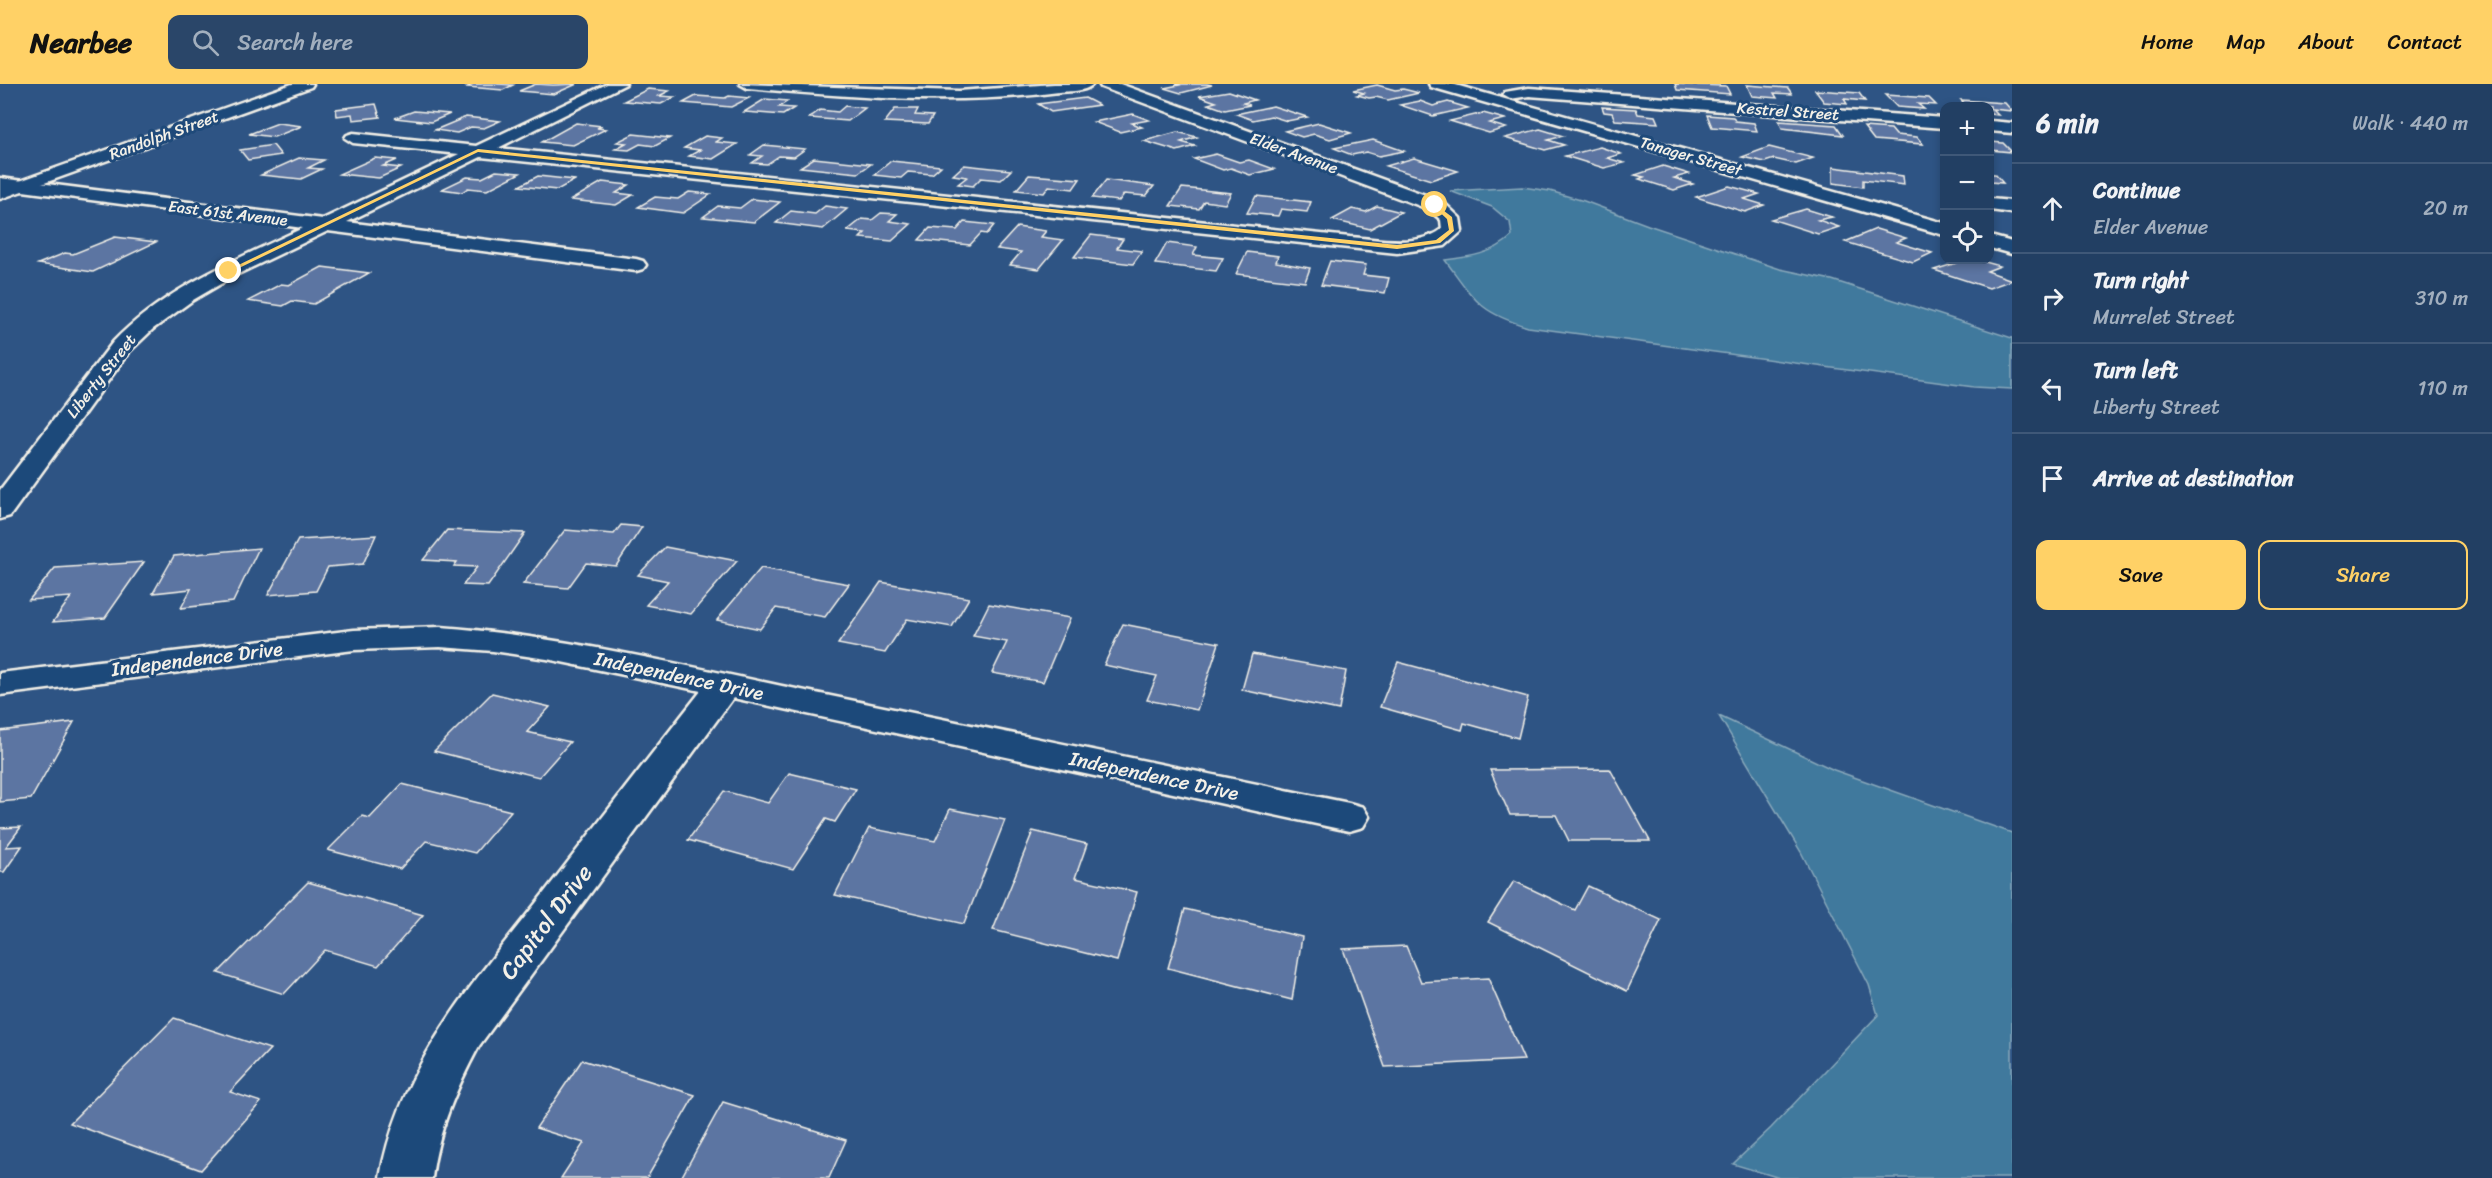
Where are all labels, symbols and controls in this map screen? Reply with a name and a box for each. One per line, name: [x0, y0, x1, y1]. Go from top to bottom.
search box: [168, 15, 588, 69]
text: Nearbee: [30, 18, 132, 67]
text: Search here: [237, 23, 353, 62]
text: Home: [2141, 23, 2193, 61]
text: Map: [2226, 23, 2265, 61]
text: About: [2298, 23, 2355, 61]
text: Contact: [2388, 23, 2462, 61]
icon: search: [189, 26, 222, 59]
street label: Kestrel Street: [1736, 93, 1840, 129]
text: 6 min: [2036, 100, 2099, 146]
street label: Randolph Street: [105, 102, 223, 168]
map controls: [1940, 102, 1994, 264]
button: +: [1940, 102, 1994, 156]
text: Walk · 440 m: [2352, 106, 2468, 141]
street label: Elder Avenue: [1246, 124, 1342, 182]
street label: Tanager Street: [1636, 128, 1746, 185]
button: −: [1940, 156, 1994, 210]
text: Continue: [2093, 171, 2181, 210]
street label: East 61st Avenue: [167, 191, 290, 235]
route start: [1421, 191, 1447, 217]
text: 20 m: [2423, 191, 2468, 226]
icon: ahead: [2036, 192, 2069, 225]
button: locate: [1940, 210, 1994, 264]
text: Elder Avenue: [2093, 210, 2208, 245]
route end: [215, 257, 241, 283]
text: Turn right: [2093, 261, 2188, 300]
text: 310 m: [2415, 281, 2468, 316]
icon: right: [2036, 282, 2069, 315]
text: Murrelet Street: [2093, 300, 2235, 335]
street label: Liberty Street: [58, 327, 144, 425]
text: Turn left: [2093, 351, 2178, 390]
text: 110 m: [2418, 371, 2468, 406]
icon: left: [2036, 372, 2069, 405]
text: Liberty Street: [2093, 390, 2220, 425]
text: Arrive at destination: [2093, 459, 2294, 498]
icon: arrive: [2036, 462, 2069, 495]
button: Save: [2036, 540, 2246, 610]
button: Share: [2258, 540, 2468, 610]
street label: Independence Drive: [108, 631, 285, 687]
street label: Independence Drive: [590, 641, 767, 711]
street label: Independence Drive: [1065, 741, 1242, 811]
street label: Capitol Drive: [488, 855, 604, 989]

